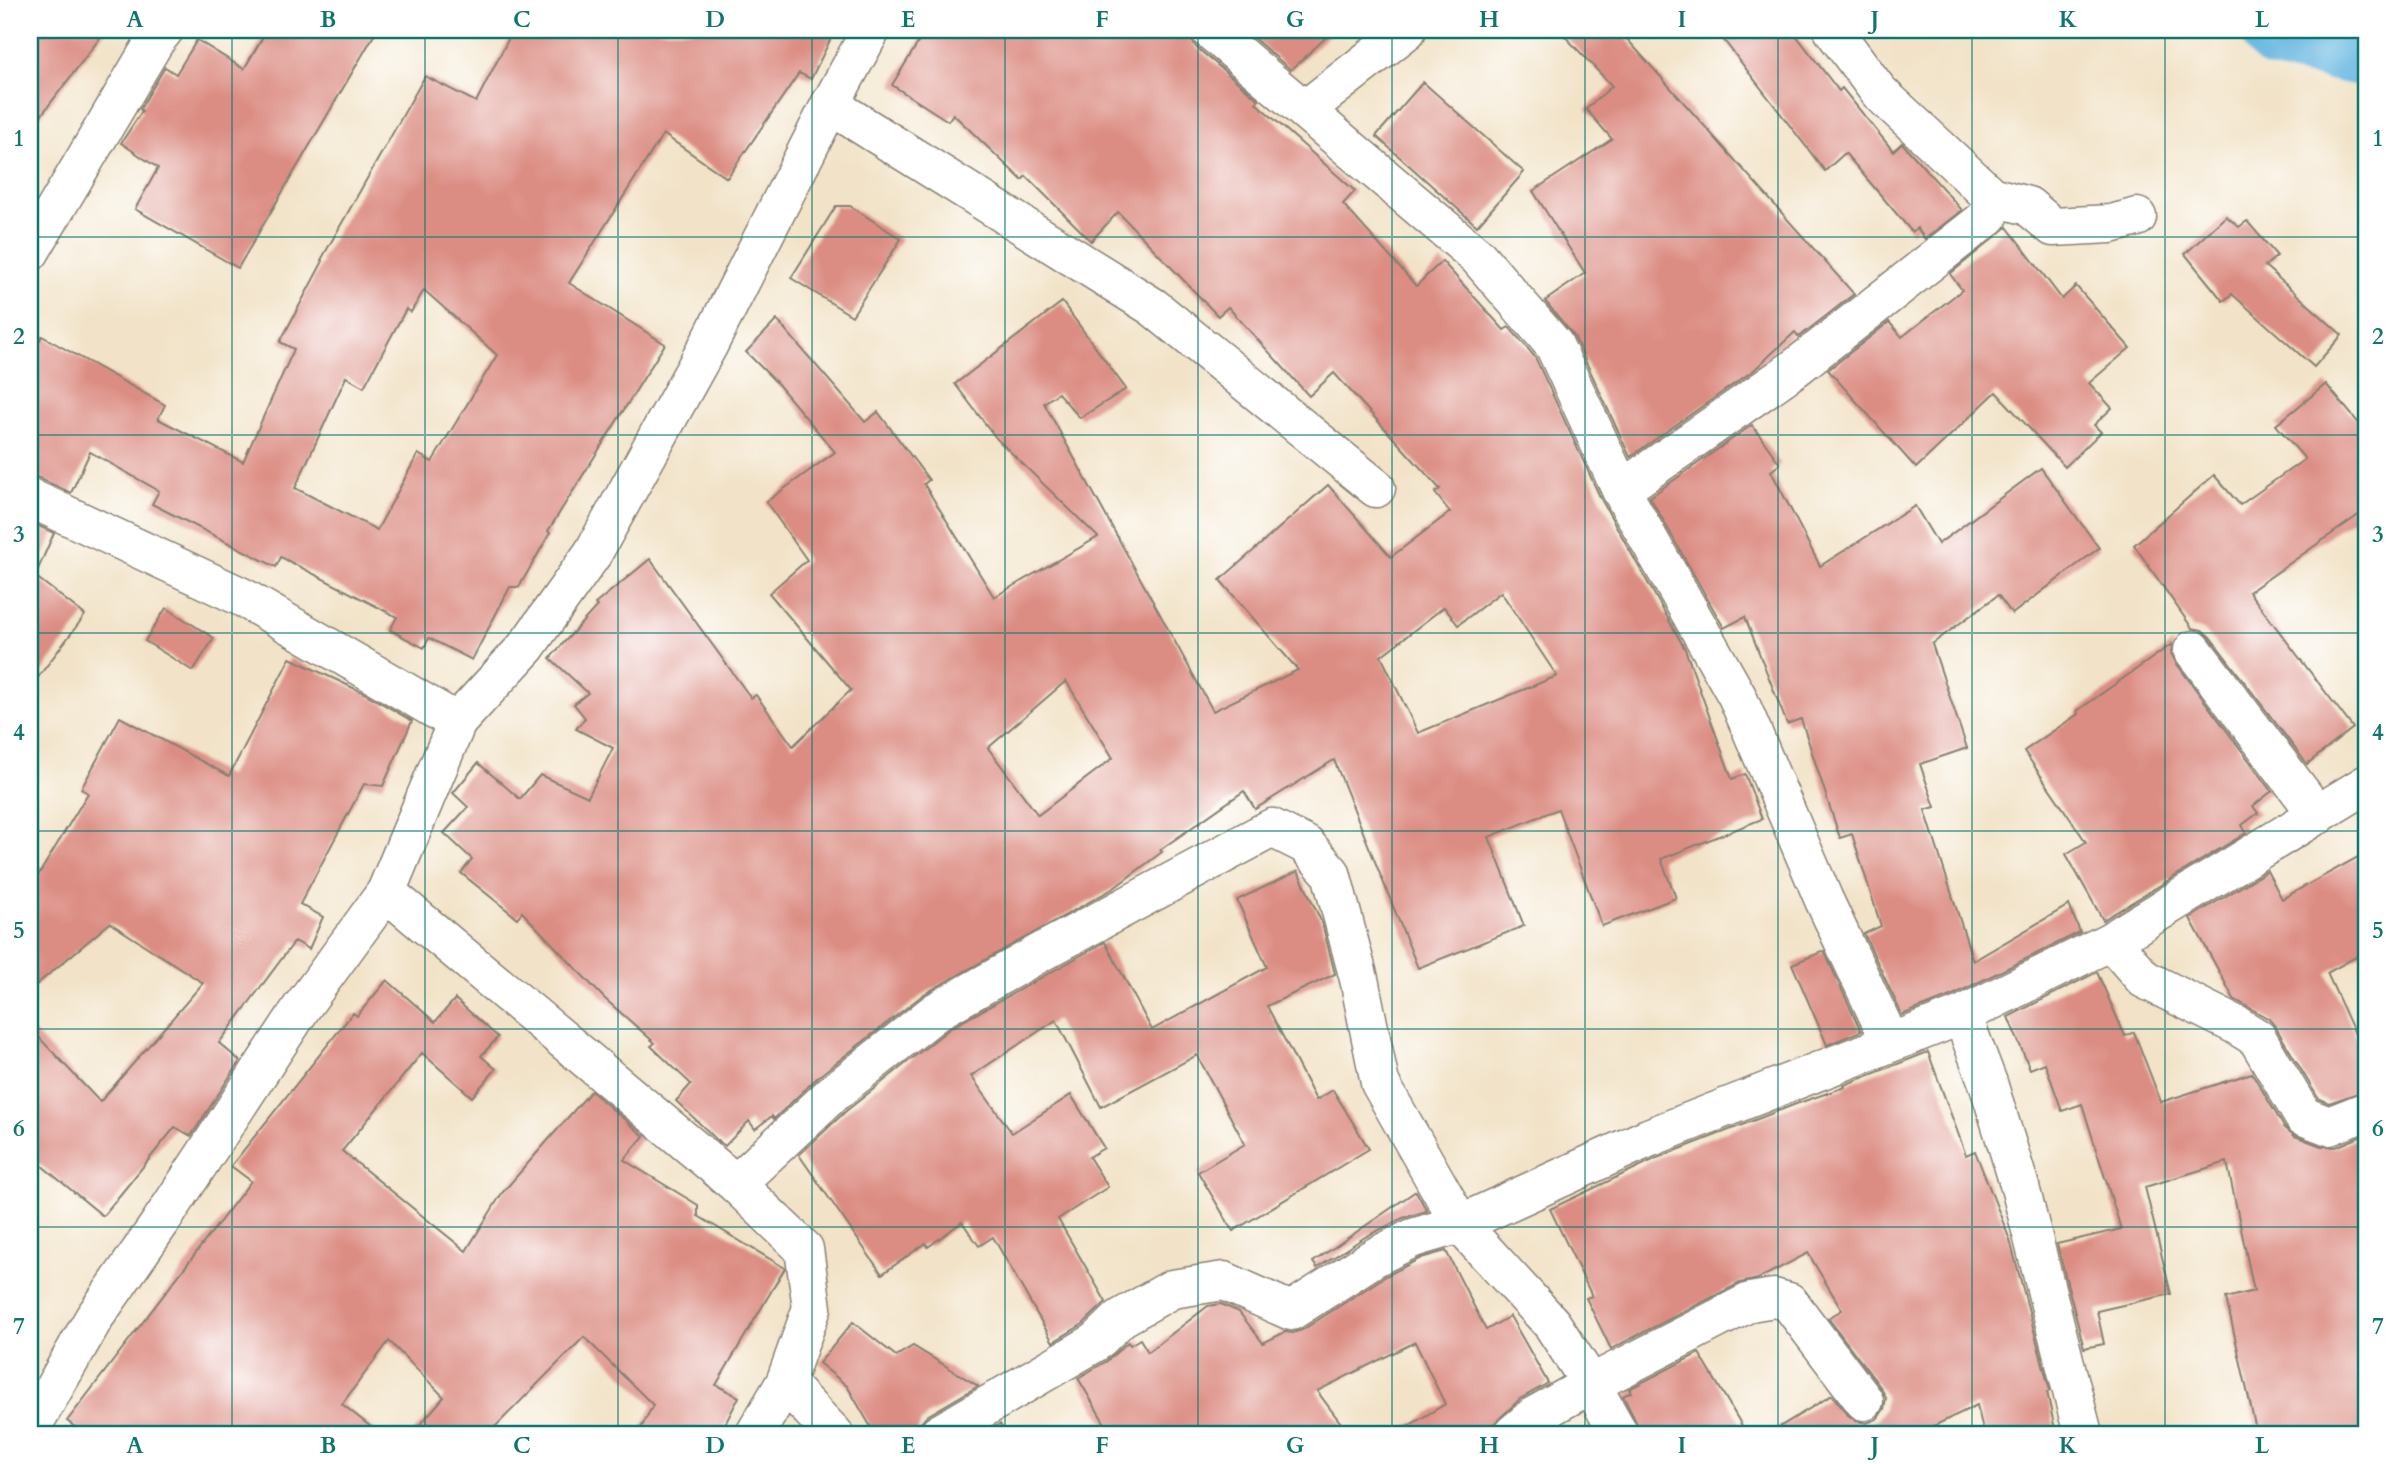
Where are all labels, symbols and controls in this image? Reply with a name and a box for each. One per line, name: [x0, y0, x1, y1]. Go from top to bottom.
text: A: [126, 4, 144, 35]
text: B: [320, 4, 336, 35]
text: C: [513, 4, 531, 35]
text: D: [705, 4, 725, 35]
text: E: [901, 4, 915, 35]
text: F: [1095, 4, 1109, 35]
text: G: [1286, 4, 1305, 35]
text: H: [1479, 4, 1499, 35]
text: I: [1678, 4, 1686, 35]
text: J: [1868, 4, 1879, 35]
text: K: [2059, 4, 2078, 35]
text: L: [2255, 4, 2270, 35]
text: 1: [13, 123, 25, 154]
text: 1: [2372, 123, 2384, 154]
text: 2: [13, 321, 25, 352]
text: 2: [2372, 321, 2384, 352]
text: 3: [13, 519, 25, 550]
text: 3: [2372, 519, 2384, 550]
text: 4: [13, 717, 25, 748]
text: 4: [2372, 717, 2384, 748]
text: 5: [13, 915, 25, 946]
text: 5: [2372, 915, 2384, 946]
text: 6: [13, 1113, 25, 1144]
text: 6: [2372, 1113, 2384, 1144]
text: 7: [13, 1311, 25, 1342]
text: 7: [2372, 1311, 2384, 1342]
text: A: [126, 1430, 144, 1461]
text: B: [320, 1430, 336, 1461]
text: C: [513, 1430, 531, 1461]
text: D: [705, 1430, 725, 1461]
text: E: [901, 1430, 915, 1461]
text: F: [1095, 1430, 1109, 1461]
text: G: [1286, 1430, 1305, 1461]
text: H: [1479, 1430, 1499, 1461]
text: I: [1678, 1430, 1686, 1461]
text: J: [1868, 1430, 1879, 1461]
text: K: [2059, 1430, 2078, 1461]
text: L: [2255, 1430, 2270, 1461]

